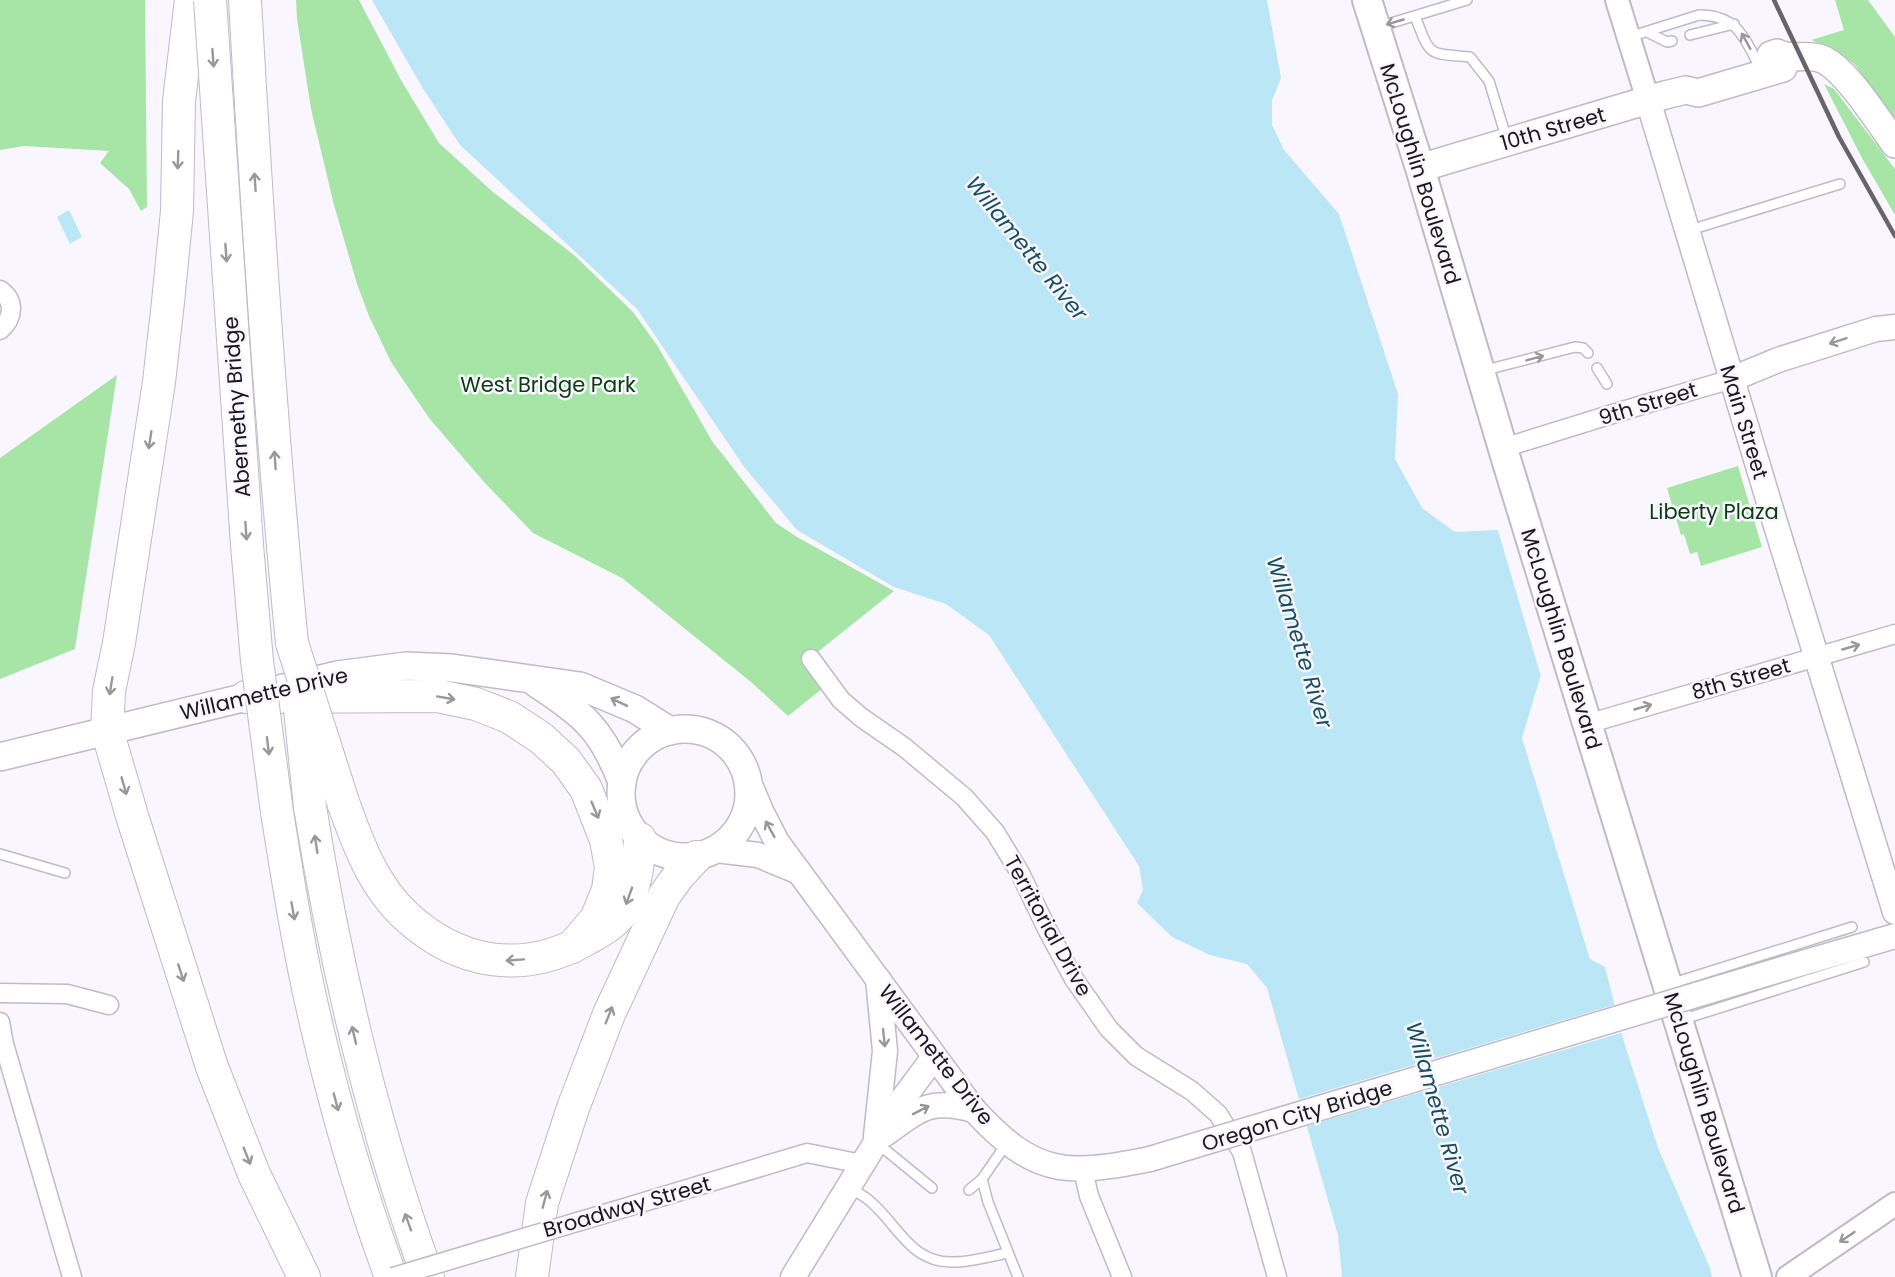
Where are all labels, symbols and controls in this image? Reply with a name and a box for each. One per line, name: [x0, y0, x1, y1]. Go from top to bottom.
one-way arrow: [1386, 17, 1405, 28]
one-way arrow: [1740, 33, 1752, 50]
one-way arrow: [208, 48, 219, 68]
street label: McLoughlin Boulevard: [1373, 60, 1468, 288]
street label: 10th Street: [1497, 100, 1609, 157]
one-way arrow: [172, 149, 184, 169]
water label: Willamette River: [959, 169, 1095, 328]
one-way arrow: [249, 172, 260, 192]
one-way arrow: [221, 242, 232, 262]
street label: Abernethy Bridge: [216, 316, 257, 499]
one-way arrow: [1829, 336, 1848, 347]
one-way arrow: [1525, 351, 1544, 363]
street label: Main Street: [1713, 361, 1776, 483]
park label: West Bridge Park: [460, 370, 636, 399]
street label: 9th Street: [1595, 375, 1701, 432]
one-way arrow: [144, 430, 155, 450]
one-way arrow: [269, 450, 280, 470]
park label: Liberty Plaza: [1649, 497, 1779, 526]
one-way arrow: [240, 521, 251, 541]
street label: McLoughlin Boulevard: [1514, 525, 1609, 753]
water label: Willamette River: [1259, 552, 1341, 733]
one-way arrow: [1841, 641, 1860, 652]
street label: 8th Street: [1688, 651, 1794, 706]
street label: Willamette Drive: [177, 660, 351, 727]
one-way arrow: [105, 676, 116, 696]
one-way arrow: [436, 693, 455, 704]
one-way arrow: [611, 695, 629, 707]
one-way arrow: [1634, 701, 1653, 712]
one-way arrow: [263, 736, 274, 755]
one-way arrow: [118, 776, 130, 795]
one-way arrow: [589, 800, 601, 818]
one-way arrow: [764, 821, 776, 838]
one-way arrow: [310, 834, 321, 854]
street label: Territorial Drive: [998, 850, 1099, 1001]
one-way arrow: [623, 886, 634, 905]
one-way arrow: [288, 901, 299, 921]
one-way arrow: [505, 955, 525, 966]
one-way arrow: [176, 963, 187, 982]
street label: Willamette Drive: [872, 978, 1001, 1131]
street label: McLoughlin Boulevard: [1657, 989, 1752, 1217]
one-way arrow: [604, 1006, 615, 1024]
water label: Willamette River: [1398, 1018, 1477, 1199]
one-way arrow: [348, 1025, 360, 1044]
one-way arrow: [879, 1027, 890, 1047]
street label: Oregon City Bridge: [1198, 1073, 1396, 1158]
one-way arrow: [330, 1092, 342, 1111]
one-way arrow: [912, 1104, 930, 1116]
one-way arrow: [242, 1146, 253, 1165]
street label: Broadway Street: [540, 1169, 714, 1244]
one-way arrow: [539, 1189, 551, 1208]
one-way arrow: [402, 1213, 413, 1232]
one-way arrow: [1839, 1231, 1855, 1243]

